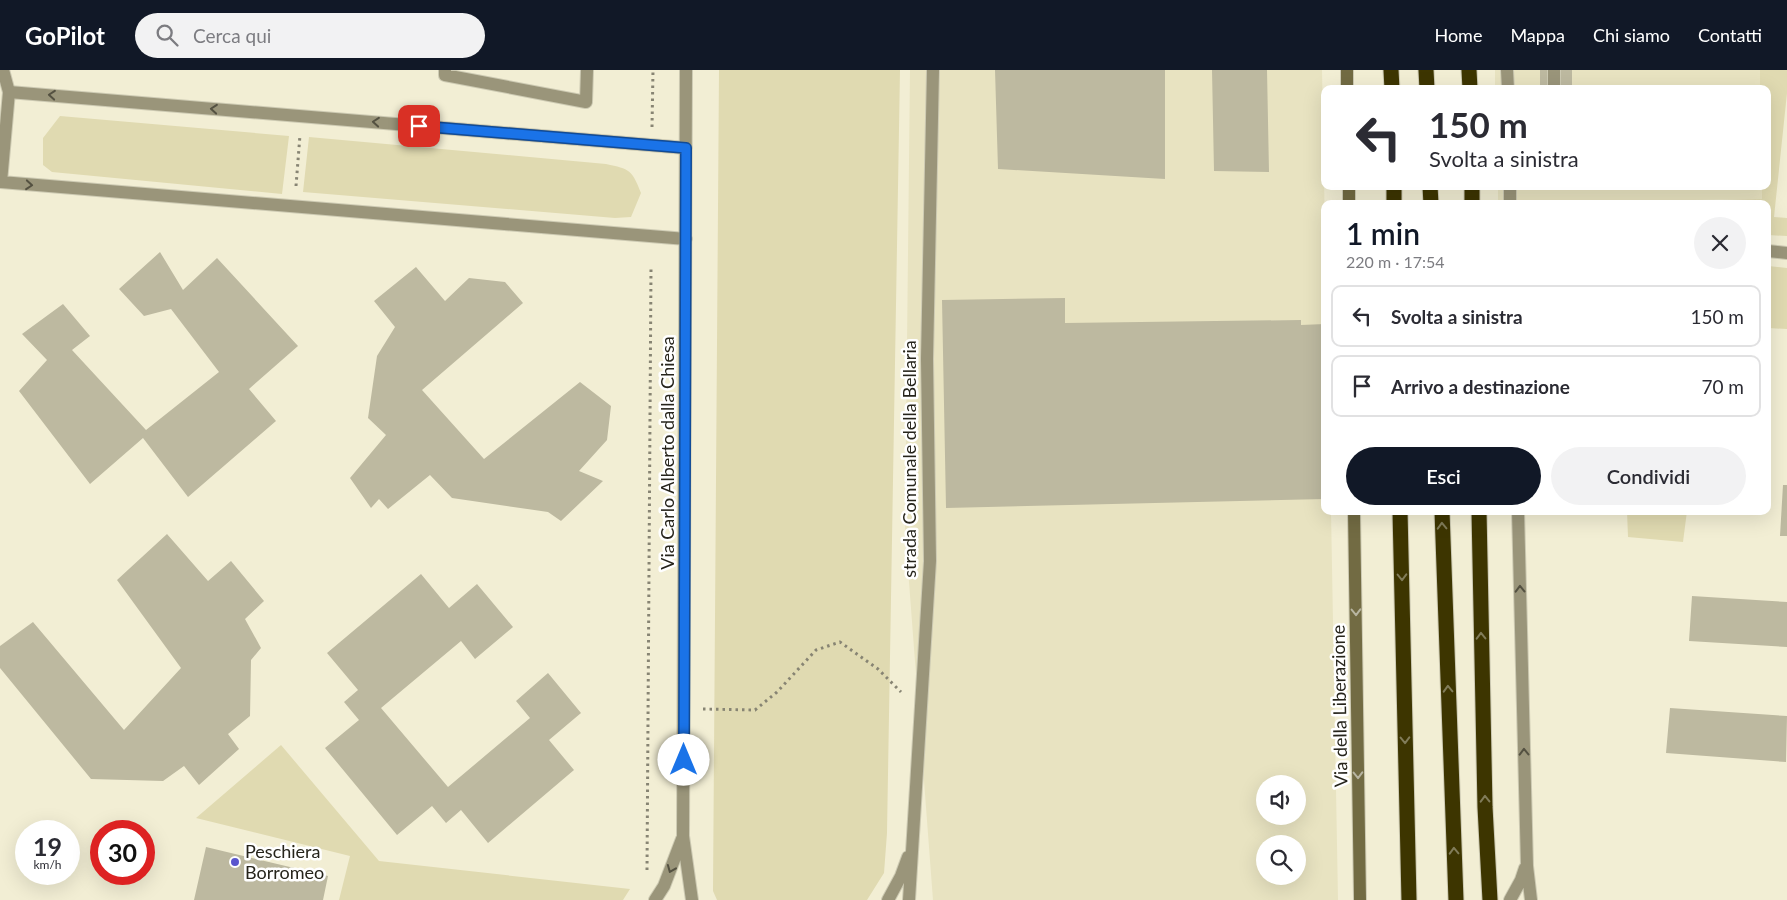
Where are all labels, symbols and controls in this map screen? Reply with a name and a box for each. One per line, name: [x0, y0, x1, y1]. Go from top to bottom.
search box: [135, 13, 485, 58]
text: GoPilot: [25, 21, 105, 50]
icon: search: [153, 21, 181, 49]
text: Cerca qui: [193, 24, 271, 47]
text: Home: [1434, 24, 1482, 46]
text: Mappa: [1510, 24, 1565, 46]
text: Chi siamo: [1593, 24, 1670, 46]
text: Contatti: [1698, 24, 1762, 46]
one-way arrow: [48, 90, 56, 101]
one-way arrow: [209, 103, 217, 114]
text: 150 m: [1429, 103, 1528, 145]
pin: [398, 105, 440, 147]
icon: left: [1346, 105, 1411, 170]
icon: arrive: [405, 112, 433, 140]
one-way arrow: [371, 117, 379, 128]
text: Svolta a sinistra: [1429, 145, 1579, 172]
one-way arrow: [25, 179, 33, 190]
text: 1 min: [1346, 215, 1420, 251]
button: close: [1694, 217, 1746, 269]
text: 220 m · 17:54: [1346, 252, 1445, 271]
icon: left: [1348, 302, 1376, 330]
text: Svolta a sinistra: [1391, 305, 1523, 328]
text: 150 m: [1690, 305, 1744, 328]
street label: Via Carlo Alberto dalla Chiesa: [656, 336, 678, 570]
street label: strada Comunale della Bellaria: [898, 340, 920, 578]
icon: arrive: [1348, 372, 1376, 400]
text: Arrivo a destinazione: [1391, 375, 1570, 398]
text: 70 m: [1701, 375, 1744, 398]
button: Esci: [1346, 447, 1541, 505]
button: Condividi: [1551, 447, 1746, 505]
one-way arrow: [1437, 522, 1448, 530]
one-way arrow: [1397, 574, 1407, 582]
one-way arrow: [1515, 585, 1525, 592]
one-way arrow: [1351, 609, 1361, 617]
street label: Via della Liberazione: [1327, 625, 1351, 787]
one-way arrow: [1476, 632, 1487, 640]
one-way arrow: [1443, 685, 1454, 693]
position arrow: [657, 733, 709, 785]
one-way arrow: [1400, 736, 1410, 744]
one-way arrow: [1519, 747, 1529, 755]
one-way arrow: [1353, 772, 1363, 779]
map controls: [1256, 775, 1306, 885]
button: sound: [1256, 775, 1306, 825]
one-way arrow: [1480, 795, 1490, 802]
speed limit sign: 30: [90, 820, 155, 885]
text: 19: [33, 831, 62, 861]
button: search: [1256, 835, 1306, 885]
place label: Peschiera Borromeo: [245, 840, 324, 883]
one-way arrow: [1449, 847, 1460, 855]
marker: Peschiera Borromeo: [229, 856, 241, 868]
text: km/h: [33, 857, 62, 872]
one-way arrow: [666, 864, 677, 873]

